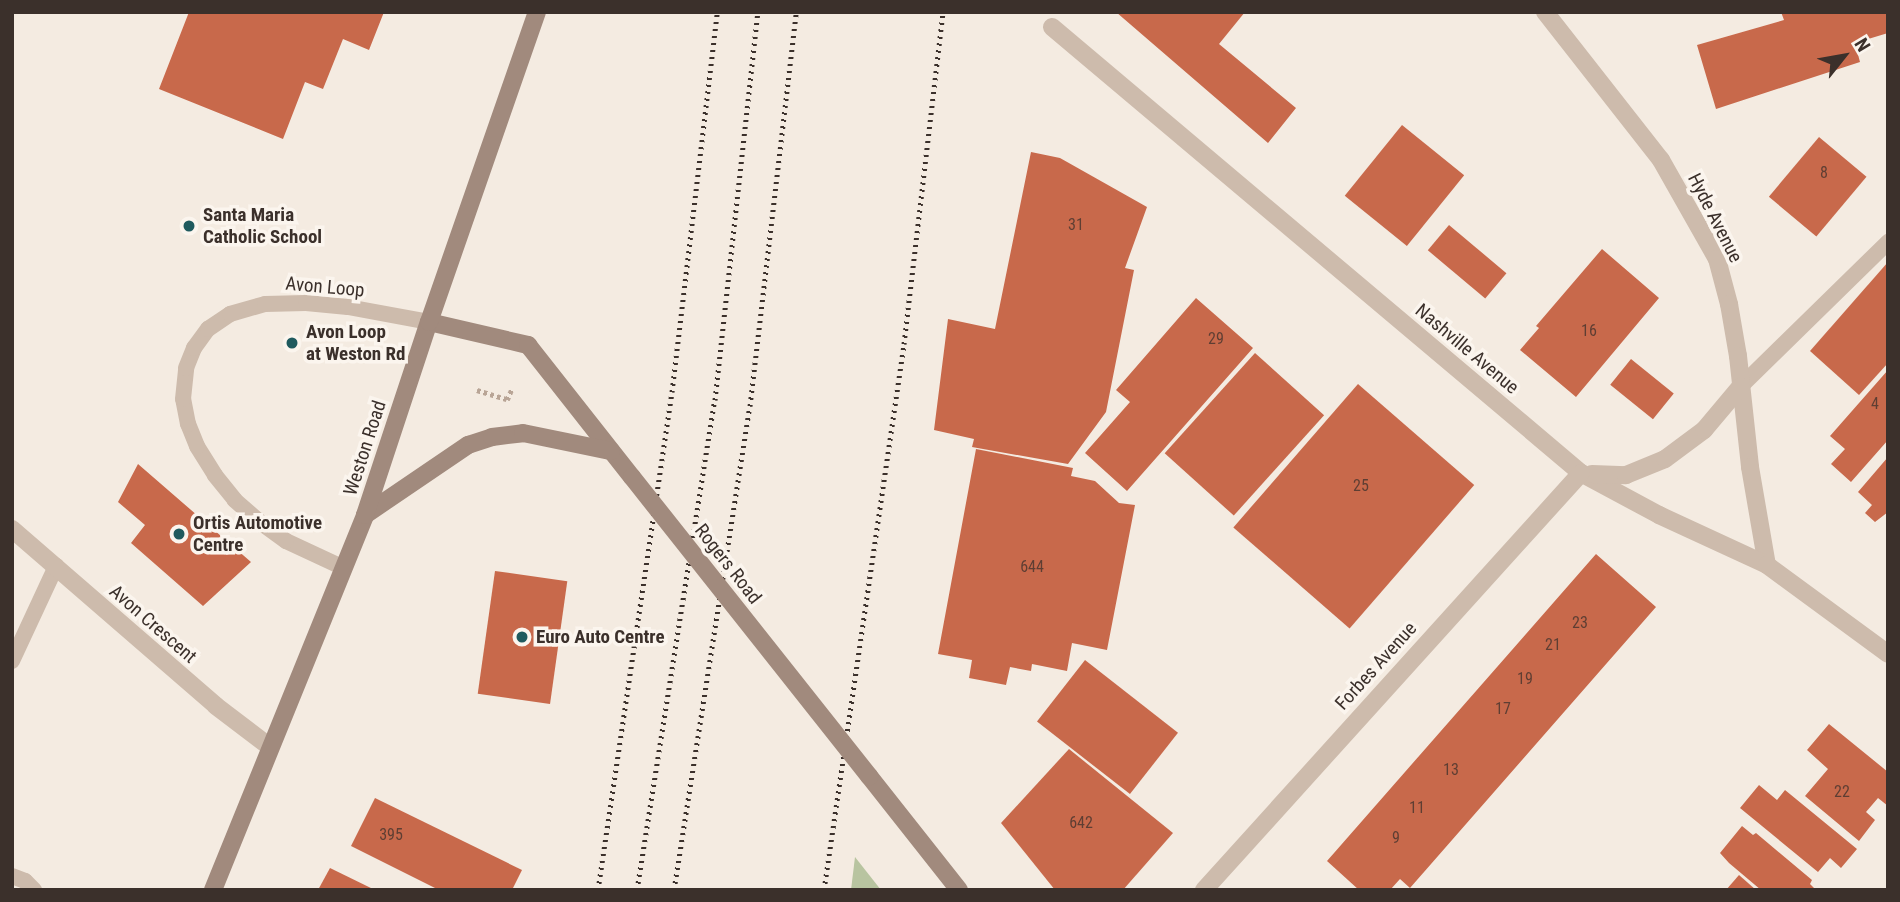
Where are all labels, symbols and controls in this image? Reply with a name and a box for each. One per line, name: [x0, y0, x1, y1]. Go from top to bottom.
north arrow: [1809, 21, 1879, 91]
text: N: [1850, 34, 1875, 56]
house number: 8: [1820, 163, 1828, 183]
street label: Hyde Avenue: [1683, 170, 1747, 266]
place label: Santa Maria Catholic School: [203, 204, 322, 248]
house number: 31: [1068, 215, 1084, 235]
marker: Santa Maria Catholic School: [181, 218, 197, 234]
street label: Avon Loop: [285, 272, 365, 302]
street label: Nashville Avenue: [1411, 299, 1523, 399]
place label: Avon Loop at Weston Rd: [306, 321, 405, 365]
house number: 16: [1581, 321, 1597, 341]
house number: 29: [1208, 329, 1224, 349]
marker: Avon Loop at Weston Rd: [284, 335, 300, 351]
house number: 4: [1871, 394, 1879, 414]
street label: Weston Road: [339, 398, 391, 498]
house number: 25: [1353, 476, 1369, 496]
place label: Ortis Automotive Centre: [193, 512, 322, 556]
street label: Rogers Road: [690, 520, 766, 608]
marker: Ortis Automotive Centre: [171, 526, 187, 542]
house number: 644: [1020, 557, 1044, 577]
street label: Avon Crescent: [105, 580, 201, 668]
house number: 23: [1572, 613, 1588, 633]
street label: Forbes Avenue: [1331, 617, 1421, 715]
place label: Euro Auto Centre: [536, 626, 665, 648]
marker: Euro Auto Centre: [514, 629, 530, 645]
house number: 21: [1545, 635, 1561, 655]
house number: 19: [1517, 669, 1533, 689]
house number: 17: [1495, 699, 1511, 719]
house number: 13: [1443, 760, 1459, 780]
house number: 22: [1834, 782, 1850, 802]
house number: 11: [1409, 798, 1425, 818]
house number: 642: [1069, 813, 1093, 833]
house number: 395: [379, 825, 403, 845]
house number: 9: [1392, 828, 1400, 848]

